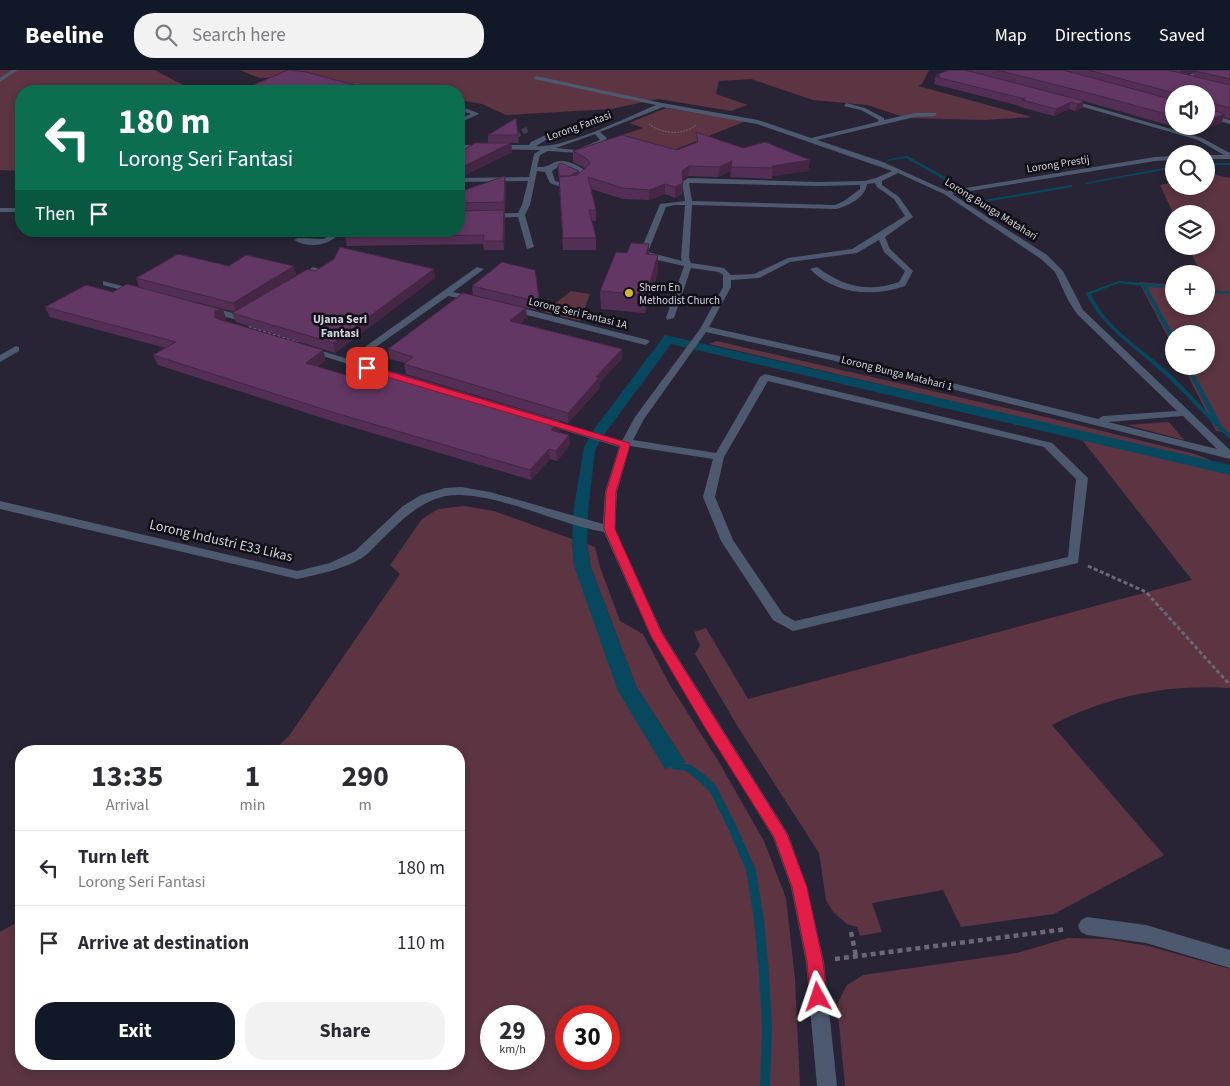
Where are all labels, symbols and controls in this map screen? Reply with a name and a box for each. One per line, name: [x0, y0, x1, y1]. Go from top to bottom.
search box: [134, 13, 484, 58]
text: Beeline: [25, 18, 104, 53]
icon: search: [152, 21, 180, 49]
text: Search here: [192, 22, 286, 49]
text: Map: [995, 23, 1027, 48]
text: Directions: [1055, 23, 1131, 48]
text: Saved: [1159, 23, 1205, 48]
map controls: [1165, 85, 1215, 375]
button: sound: [1165, 85, 1215, 135]
text: 180 m: [118, 97, 210, 147]
icon: left: [35, 105, 100, 170]
street label: Lorong Fantasi: [545, 107, 613, 145]
text: Lorong Seri Fantasi: [118, 143, 293, 175]
button: search: [1165, 145, 1215, 195]
street label: Lorong Prestij: [1025, 152, 1091, 176]
street label: Lorong Bunga Matahari: [942, 174, 1040, 244]
icon: arrive: [85, 200, 113, 228]
text: Then: [35, 201, 75, 228]
button: layers: [1165, 205, 1215, 255]
button: +: [1165, 265, 1215, 315]
place label: Shern En Methodist Church: [639, 280, 720, 308]
marker: Shern En Methodist Church: [623, 287, 635, 299]
street label: Lorong Seri Fantasi 1A: [527, 293, 629, 333]
district label: Ujana Seri Fantasi: [313, 311, 367, 342]
button: −: [1165, 325, 1215, 375]
pin: [346, 347, 388, 389]
street label: Lorong Bunga Matahari 1: [840, 352, 954, 394]
icon: arrive: [353, 354, 381, 382]
street label: Lorong Industri E33 Likas: [147, 515, 295, 567]
text: 13:35: [91, 755, 163, 798]
text: 1: [244, 755, 260, 798]
text: 290: [341, 755, 389, 798]
text: Arrival: [106, 794, 149, 816]
text: min: [239, 794, 265, 816]
text: m: [359, 794, 372, 816]
text: Turn left: [78, 844, 149, 871]
icon: left: [35, 854, 63, 882]
text: 180 m: [397, 855, 445, 882]
text: Lorong Seri Fantasi: [78, 871, 205, 893]
icon: arrive: [35, 929, 63, 957]
text: Arrive at destination: [78, 930, 249, 957]
text: 110 m: [397, 930, 445, 957]
position arrow: [791, 970, 843, 1022]
button: Exit: [35, 1002, 235, 1060]
button: Share: [245, 1002, 445, 1060]
speed limit sign: 30: [555, 1005, 620, 1070]
text: 29: [499, 1013, 526, 1049]
text: km/h: [499, 1041, 526, 1058]

